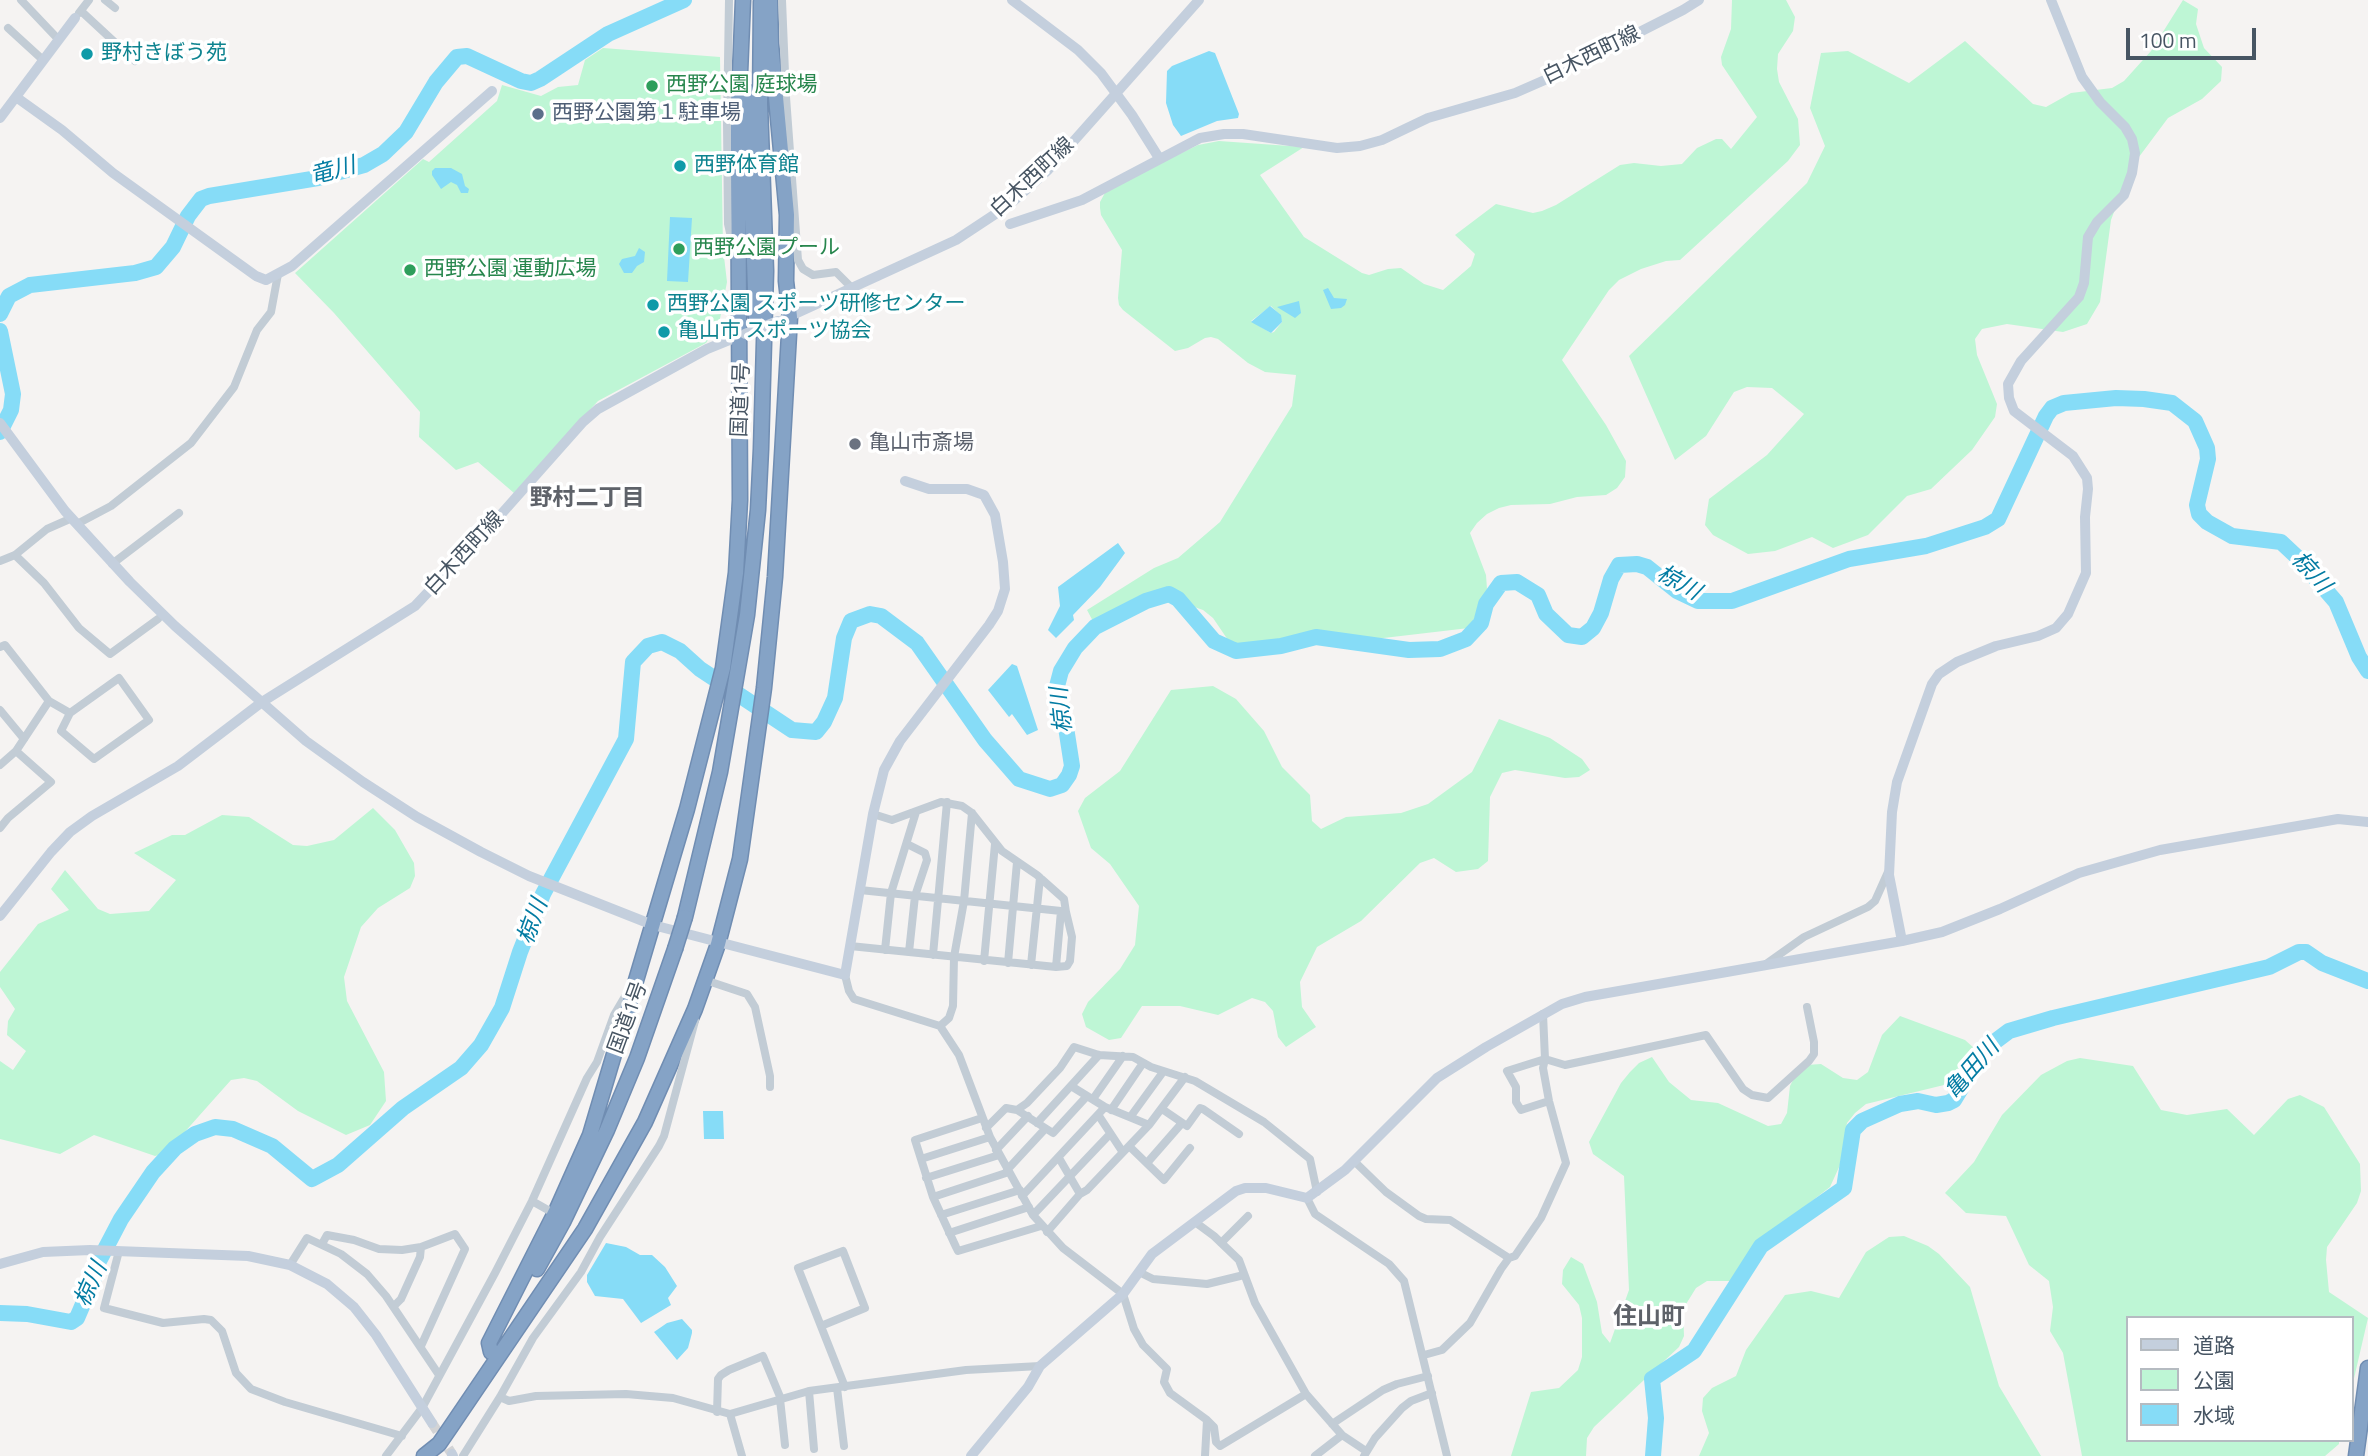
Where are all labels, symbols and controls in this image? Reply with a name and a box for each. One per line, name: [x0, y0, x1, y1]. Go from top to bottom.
scale bar: [2130, 14, 2260, 58]
street label: 白木西町線: [1539, 22, 1645, 90]
text: 100 m: [2139, 24, 2196, 56]
place label: 野村きぼう苑: [101, 41, 227, 67]
marker: 野村きぼう苑: [79, 46, 95, 62]
place label: 西野公園 庭球場: [666, 73, 818, 99]
marker: 西野公園 庭球場: [644, 78, 660, 94]
place label: 西野公園第１駐車場: [552, 101, 741, 127]
marker: 西野公園第１駐車場: [530, 106, 546, 122]
street label: 白木西町線: [986, 133, 1080, 223]
water label: 竜川: [307, 153, 359, 191]
place label: 西野体育館: [694, 153, 799, 179]
marker: 西野体育館: [672, 158, 688, 174]
place label: 西野公園プール: [693, 236, 840, 262]
marker: 西野公園プール: [671, 241, 687, 257]
place label: 西野公園 運動広場: [424, 257, 597, 283]
marker: 西野公園 運動広場: [402, 262, 418, 278]
place label: 西野公園 スポーツ研修センター: [667, 292, 966, 318]
marker: 西野公園 スポーツ研修センター: [645, 297, 661, 313]
place label: 亀山市 スポーツ協会: [678, 319, 872, 345]
marker: 亀山市 スポーツ協会: [656, 324, 672, 340]
street label: 国道1号: [728, 362, 756, 438]
place label: 亀山市斎場: [869, 431, 974, 457]
marker: 亀山市斎場: [847, 436, 863, 452]
district label: 野村二丁目: [530, 485, 644, 513]
street label: 白木西町線: [420, 507, 510, 601]
water label: 椋川: [2284, 547, 2336, 599]
water label: 椋川: [1651, 561, 1705, 607]
water label: 椋川: [1047, 686, 1079, 734]
water label: 椋川: [513, 896, 555, 948]
street label: 国道1号: [604, 979, 654, 1057]
water label: 亀田川: [1940, 1035, 2006, 1105]
water label: 椋川: [70, 1258, 114, 1312]
district label: 住山町: [1613, 1304, 1685, 1332]
legend: [2126, 1316, 2354, 1442]
text: 道路: [2193, 1329, 2235, 1361]
text: 公園: [2193, 1364, 2235, 1396]
text: 水域: [2193, 1399, 2235, 1431]

